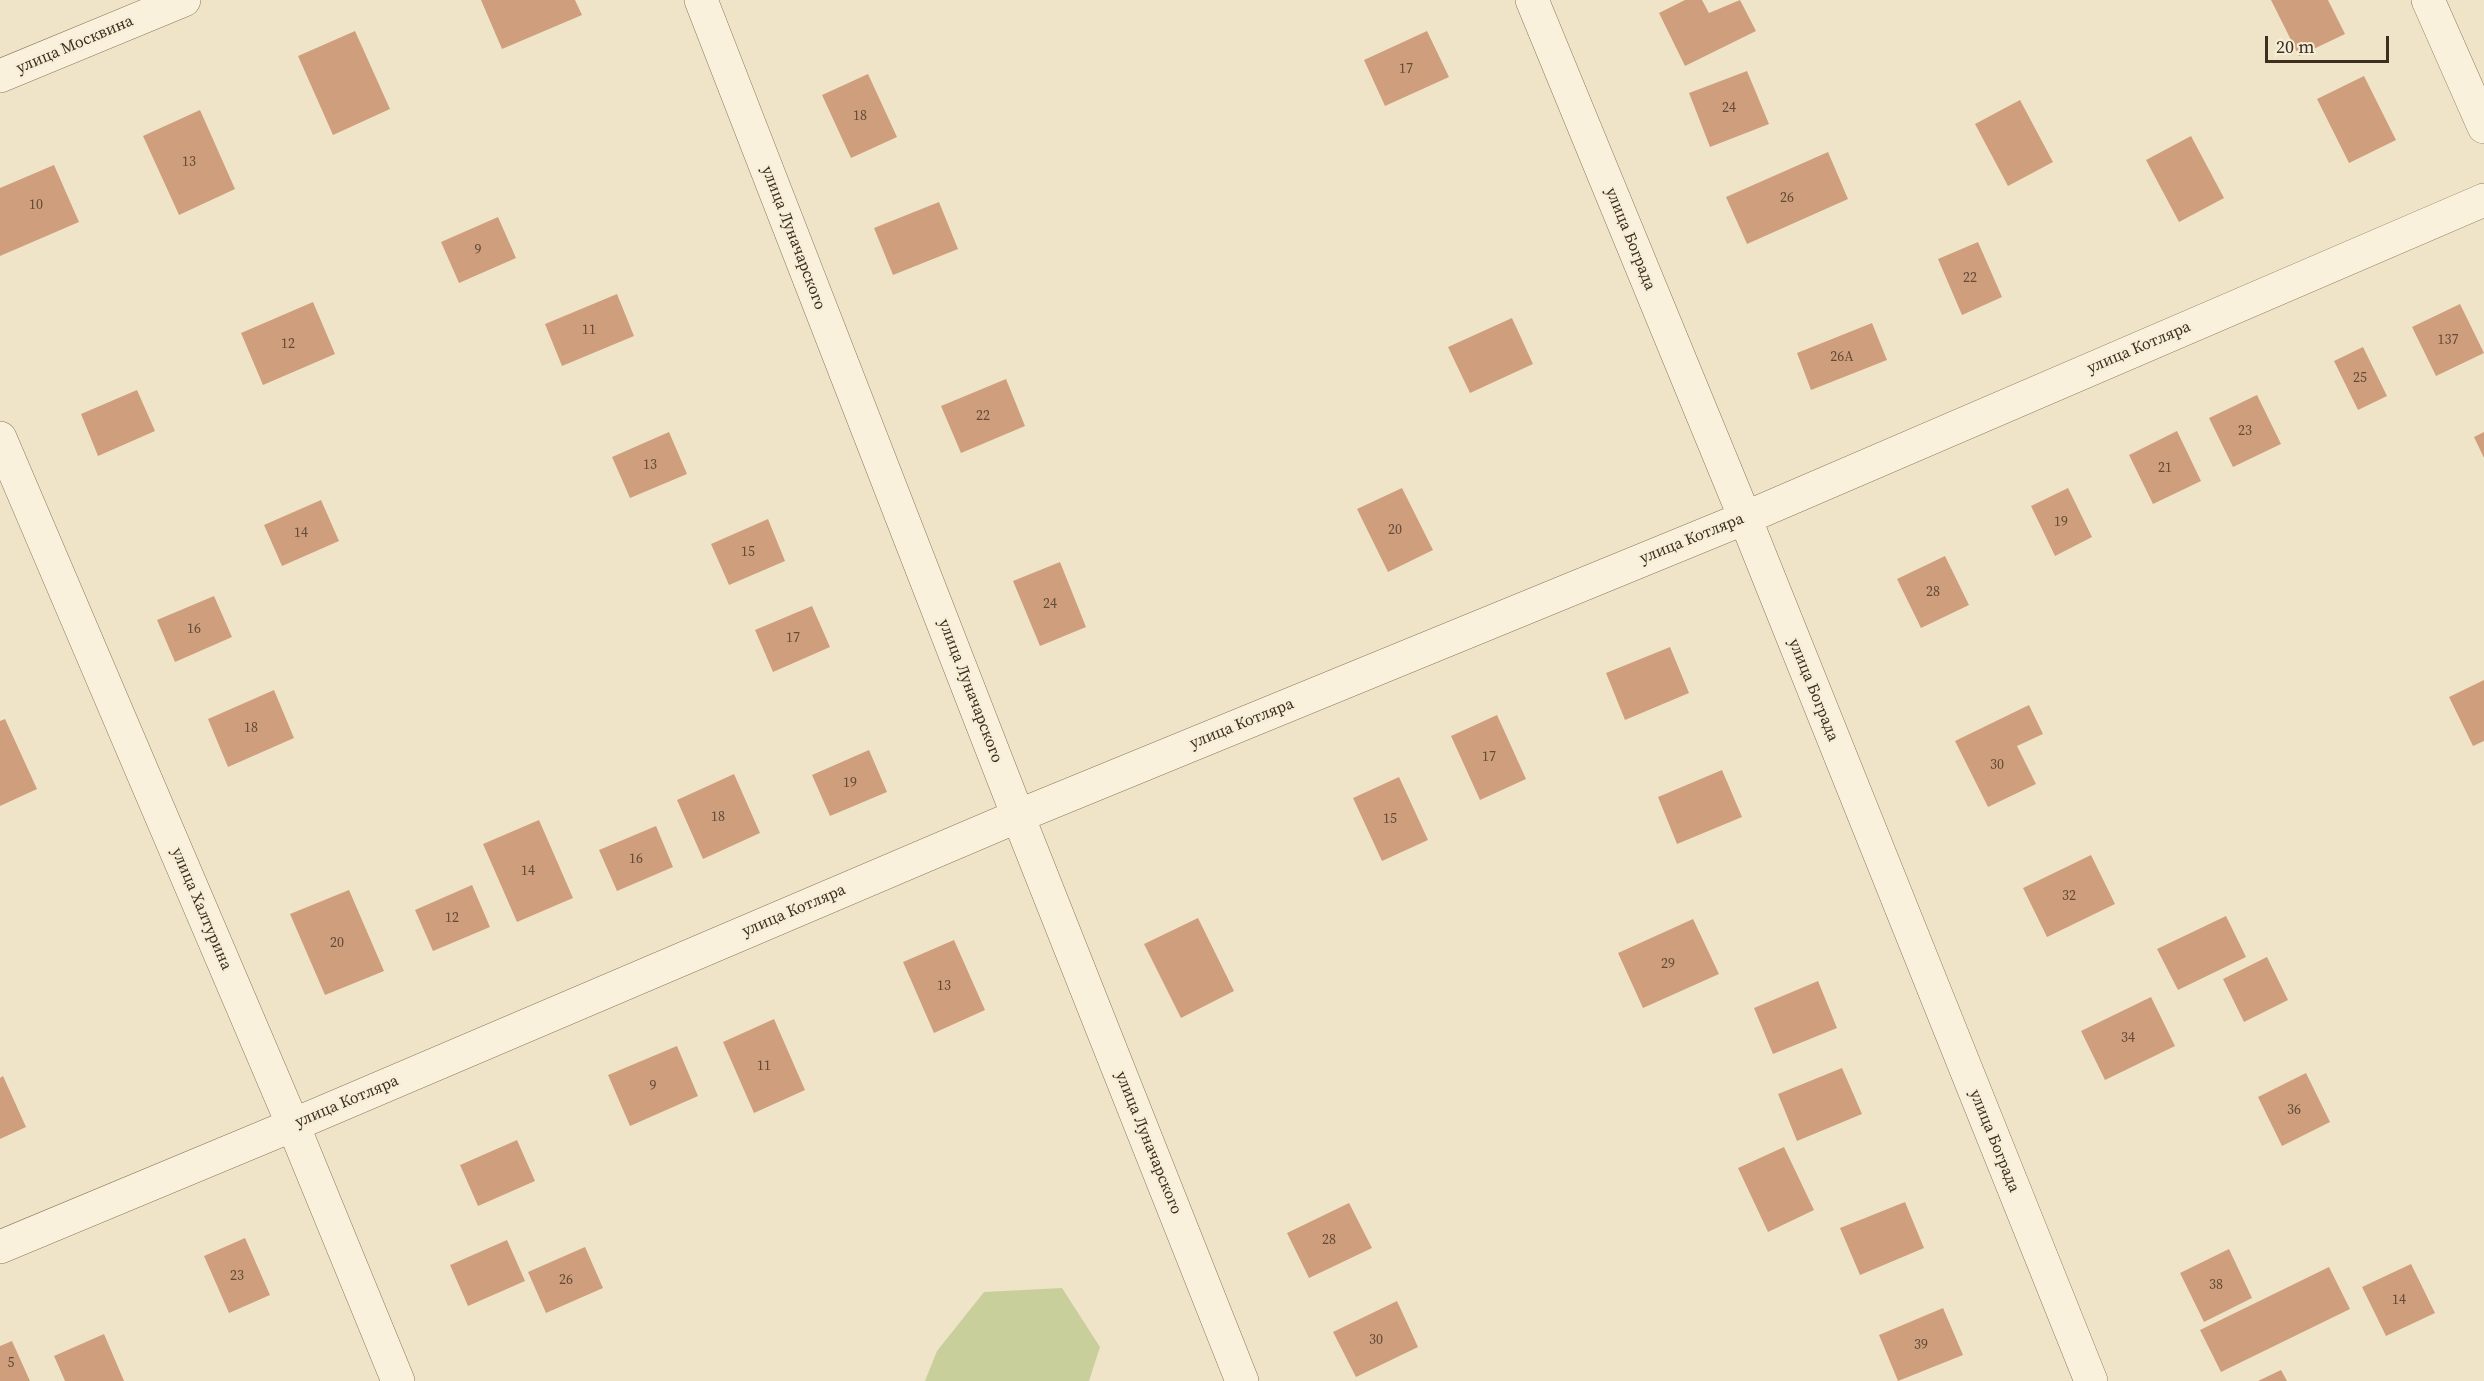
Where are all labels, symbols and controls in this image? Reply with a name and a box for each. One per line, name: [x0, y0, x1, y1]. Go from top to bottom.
street label: улица Москвина: [14, 12, 136, 78]
scale bar: [2268, 24, 2392, 62]
text: 20 m: [2276, 34, 2314, 59]
house number: 17: [1399, 61, 1413, 77]
house number: 24: [1722, 100, 1736, 116]
house number: 18: [853, 108, 867, 124]
house number: 13: [182, 154, 196, 170]
street label: улица Луначарского: [757, 163, 829, 313]
street label: улица Бограда: [1601, 185, 1659, 293]
house number: 26: [1780, 190, 1794, 206]
house number: 10: [29, 197, 43, 213]
house number: 9: [475, 242, 481, 258]
house number: 22: [1963, 270, 1977, 286]
street label: улица Котляра: [2084, 318, 2194, 378]
house number: 11: [582, 322, 596, 338]
house number: 137: [2438, 332, 2458, 348]
house number: 12: [281, 336, 295, 352]
house number: 26А: [1830, 349, 1854, 365]
house number: 25: [2353, 370, 2367, 386]
house number: 22: [976, 408, 990, 424]
house number: 23: [2238, 423, 2252, 439]
house number: 13: [643, 457, 657, 473]
house number: 21: [2158, 460, 2172, 476]
street label: улица Котляра: [1637, 509, 1747, 569]
house number: 19: [2054, 514, 2068, 530]
house number: 20: [1388, 522, 1402, 538]
house number: 14: [294, 525, 308, 541]
house number: 15: [741, 544, 755, 560]
house number: 28: [1926, 584, 1940, 600]
house number: 24: [1043, 596, 1057, 612]
street label: улица Луначарского: [934, 616, 1006, 766]
house number: 16: [187, 621, 201, 637]
house number: 17: [786, 630, 800, 646]
street label: улица Бограда: [1784, 636, 1842, 744]
street label: улица Котляра: [1187, 694, 1297, 754]
house number: 18: [244, 720, 258, 736]
house number: 17: [1482, 749, 1496, 765]
house number: 30: [1990, 757, 2004, 773]
house number: 19: [843, 775, 857, 791]
house number: 18: [711, 809, 725, 825]
house number: 15: [1383, 811, 1397, 827]
street label: улица Халтурина: [167, 845, 235, 973]
house number: 16: [629, 851, 643, 867]
house number: 14: [521, 863, 535, 879]
street label: улица Котляра: [739, 881, 849, 941]
house number: 32: [2062, 888, 2076, 904]
house number: 12: [445, 910, 459, 926]
house number: 20: [330, 935, 344, 951]
house number: 29: [1661, 956, 1675, 972]
house number: 13: [937, 978, 951, 994]
house number: 34: [2121, 1030, 2135, 1046]
house number: 11: [757, 1058, 771, 1074]
street label: улица Луначарского: [1111, 1069, 1185, 1217]
street label: улица Котляра: [292, 1072, 402, 1132]
house number: 9: [650, 1078, 656, 1094]
street label: улица Бограда: [1965, 1087, 2023, 1195]
house number: 36: [2287, 1102, 2301, 1118]
house number: 28: [1322, 1232, 1336, 1248]
house number: 23: [230, 1268, 244, 1284]
house number: 26: [559, 1272, 573, 1288]
house number: 38: [2209, 1277, 2223, 1293]
house number: 14: [2392, 1292, 2406, 1308]
house number: 30: [1369, 1332, 1383, 1348]
house number: 39: [1914, 1337, 1928, 1353]
house number: 5: [8, 1355, 14, 1371]

